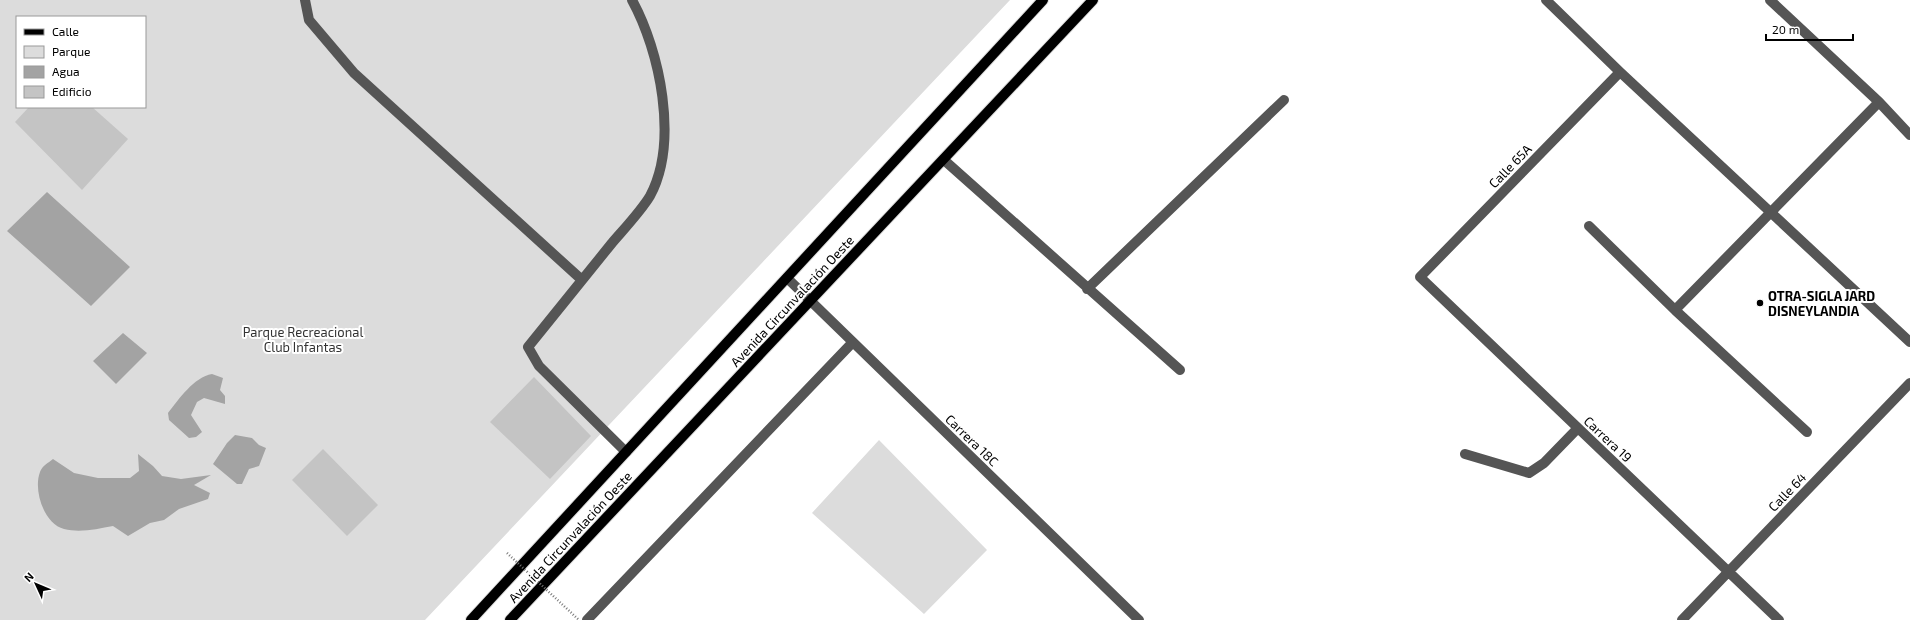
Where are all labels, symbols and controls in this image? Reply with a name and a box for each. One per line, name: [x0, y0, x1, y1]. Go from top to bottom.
legend: [16, 16, 146, 108]
scale bar: [1766, 16, 1853, 42]
text: 20 m: [1772, 22, 1799, 36]
text: Calle: [52, 24, 79, 38]
text: Parque: [52, 44, 90, 58]
text: Agua: [52, 64, 80, 78]
text: Edificio: [52, 84, 92, 98]
street label: Calle 65A: [1485, 141, 1535, 191]
street label: Avenida Circunvalación Oeste: [727, 232, 857, 370]
place label: OTRA-SIGLA JARD DISNEYLANDIA: [1768, 288, 1875, 319]
marker: OTRA-SIGLA JARD DISNEYLANDIA: [1755, 298, 1765, 308]
park label: Parque Recreacional Club Infantas: [243, 324, 363, 355]
street label: Carrera 18C: [942, 411, 1002, 469]
street label: Carrera 19: [1581, 413, 1635, 465]
street label: Avenida Circunvalación Oeste: [505, 468, 635, 606]
street label: Calle 64: [1765, 469, 1809, 515]
north arrow: [16, 564, 56, 604]
text: N: [21, 569, 36, 584]

